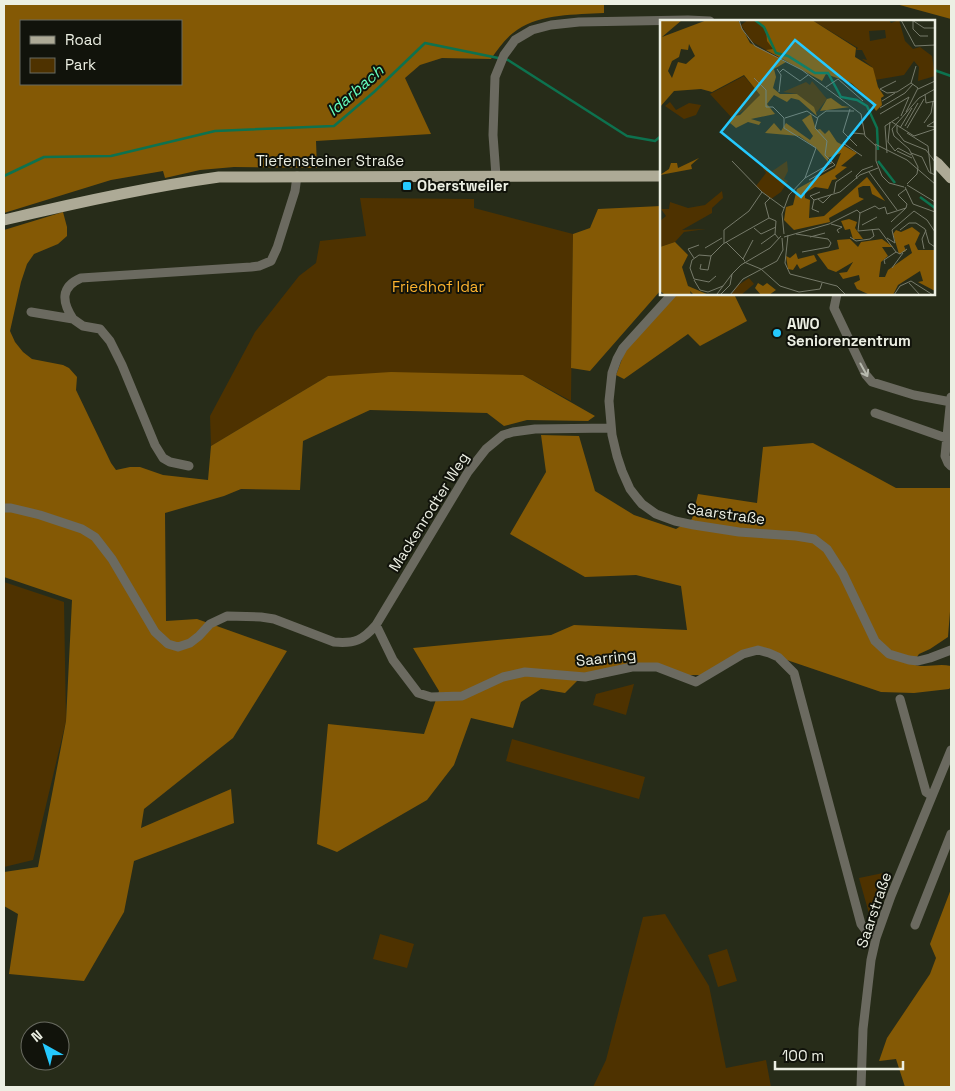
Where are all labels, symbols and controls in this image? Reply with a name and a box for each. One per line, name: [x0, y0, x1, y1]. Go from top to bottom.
legend: [20, 20, 182, 85]
inset map: [660, 20, 935, 295]
text: Road: [65, 30, 102, 49]
text: Park: [65, 55, 96, 74]
water label: Idarbach: [323, 59, 389, 121]
street label: Tiefensteiner Straße: [256, 151, 404, 170]
place label: Oberstweiler: [417, 176, 509, 195]
marker: Oberstweiler: [401, 180, 413, 192]
park label: Friedhof Idar: [392, 277, 484, 296]
place label: AWO Seniorenzentrum: [787, 314, 911, 350]
marker: AWO Seniorenzentrum: [771, 327, 783, 339]
one-way arrow: [860, 363, 870, 377]
street label: Mackenrodter Weg: [384, 449, 473, 575]
street label: Saarstraße: [686, 499, 767, 528]
street label: Saarring: [575, 645, 637, 670]
street label: Saarstraße: [852, 869, 895, 950]
north arrow: [20, 1021, 70, 1071]
text: N: [28, 1026, 46, 1046]
scale bar: [775, 1038, 902, 1070]
text: 100 m: [782, 1046, 824, 1065]

